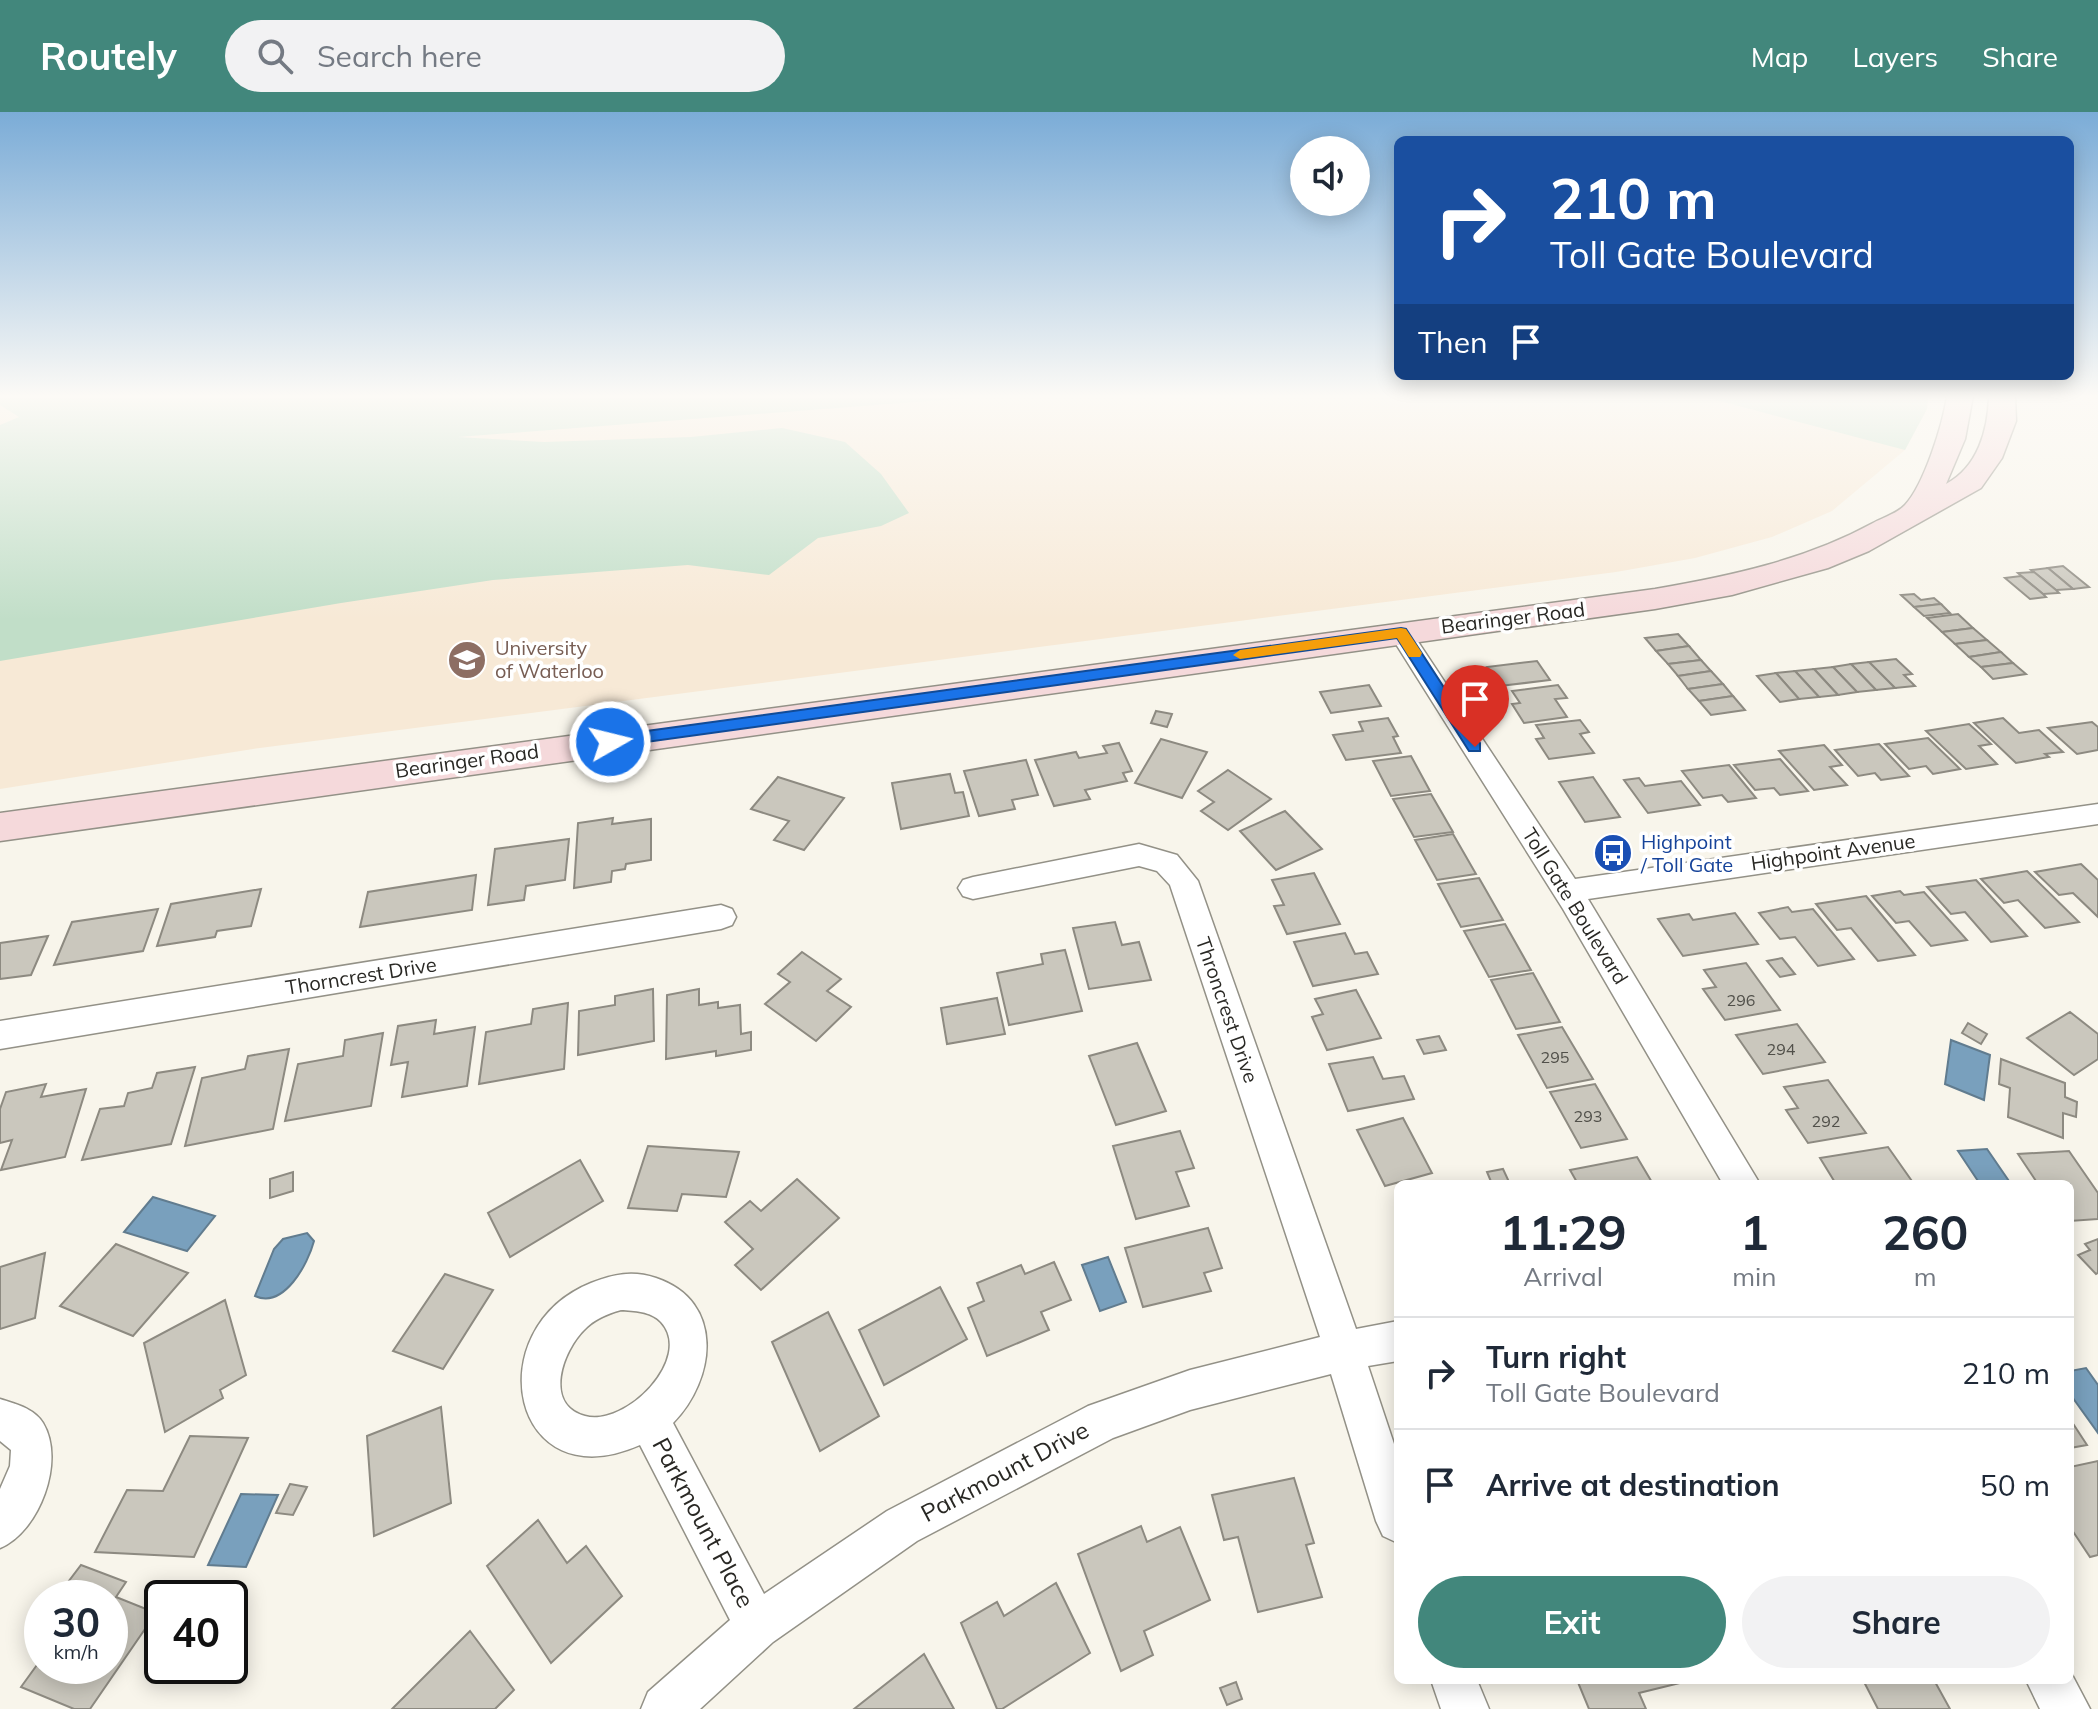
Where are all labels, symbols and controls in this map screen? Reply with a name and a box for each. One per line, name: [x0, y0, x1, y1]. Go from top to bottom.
search box: [225, 20, 785, 92]
text: Routely: [40, 32, 177, 80]
icon: search: [253, 34, 297, 78]
text: Search here: [317, 37, 482, 75]
text: Map: [1751, 39, 1808, 74]
text: Layers: [1852, 39, 1938, 74]
text: Share: [1982, 39, 2058, 74]
map controls: [1290, 136, 1370, 216]
button: sound: [1290, 136, 1370, 216]
text: 210 m: [1550, 163, 1717, 233]
icon: right: [1418, 168, 1522, 272]
text: Toll Gate Boulevard: [1550, 232, 1874, 277]
icon: arrive: [1504, 320, 1548, 364]
text: Then: [1418, 323, 1488, 361]
street label: Bearinger Road: [1440, 596, 1586, 639]
place label: University of Waterloo: [495, 635, 604, 683]
school or university icon: University of Waterloo: [446, 639, 488, 681]
pin: [1441, 665, 1509, 747]
icon: arrive: [1453, 677, 1497, 721]
position arrow: [568, 700, 652, 784]
street label: Bearinger Road: [394, 738, 540, 783]
street label: Toll Gate Boulevard: [1517, 823, 1634, 989]
street label: Highpoint Avenue: [1749, 828, 1917, 875]
place label: Highpoint / Toll Gate: [1640, 829, 1733, 877]
bus stop icon: Highpoint / Toll Gate: [1592, 832, 1634, 874]
street label: Throncrest Drive: [1191, 934, 1264, 1086]
street label: Thorncrest Drive: [284, 951, 438, 1000]
house number: 296: [1727, 990, 1755, 1010]
house number: 294: [1767, 1039, 1796, 1059]
house number: 295: [1541, 1047, 1569, 1067]
house number: 293: [1574, 1106, 1602, 1126]
house number: 292: [1812, 1111, 1840, 1131]
text: 11:29: [1500, 1202, 1627, 1262]
text: 1: [1740, 1202, 1769, 1262]
text: 260: [1882, 1202, 1968, 1262]
text: Arrival: [1523, 1260, 1603, 1293]
text: min: [1732, 1260, 1776, 1293]
text: m: [1914, 1260, 1937, 1293]
text: Turn right: [1486, 1338, 1626, 1376]
icon: right: [1418, 1351, 1462, 1395]
text: 210 m: [1962, 1354, 2050, 1392]
text: Toll Gate Boulevard: [1486, 1376, 1720, 1409]
street label: Parkmount Drive: [915, 1414, 1094, 1528]
street label: Parkmount Place: [646, 1432, 761, 1613]
icon: arrive: [1418, 1463, 1462, 1507]
text: Arrive at destination: [1486, 1466, 1780, 1504]
text: 50 m: [1980, 1466, 2050, 1504]
button: Exit: [1418, 1576, 1726, 1668]
button: Share: [1742, 1576, 2050, 1668]
speed limit sign: 40: [144, 1580, 248, 1684]
text: 30: [52, 1597, 100, 1647]
text: km/h: [53, 1639, 99, 1664]

